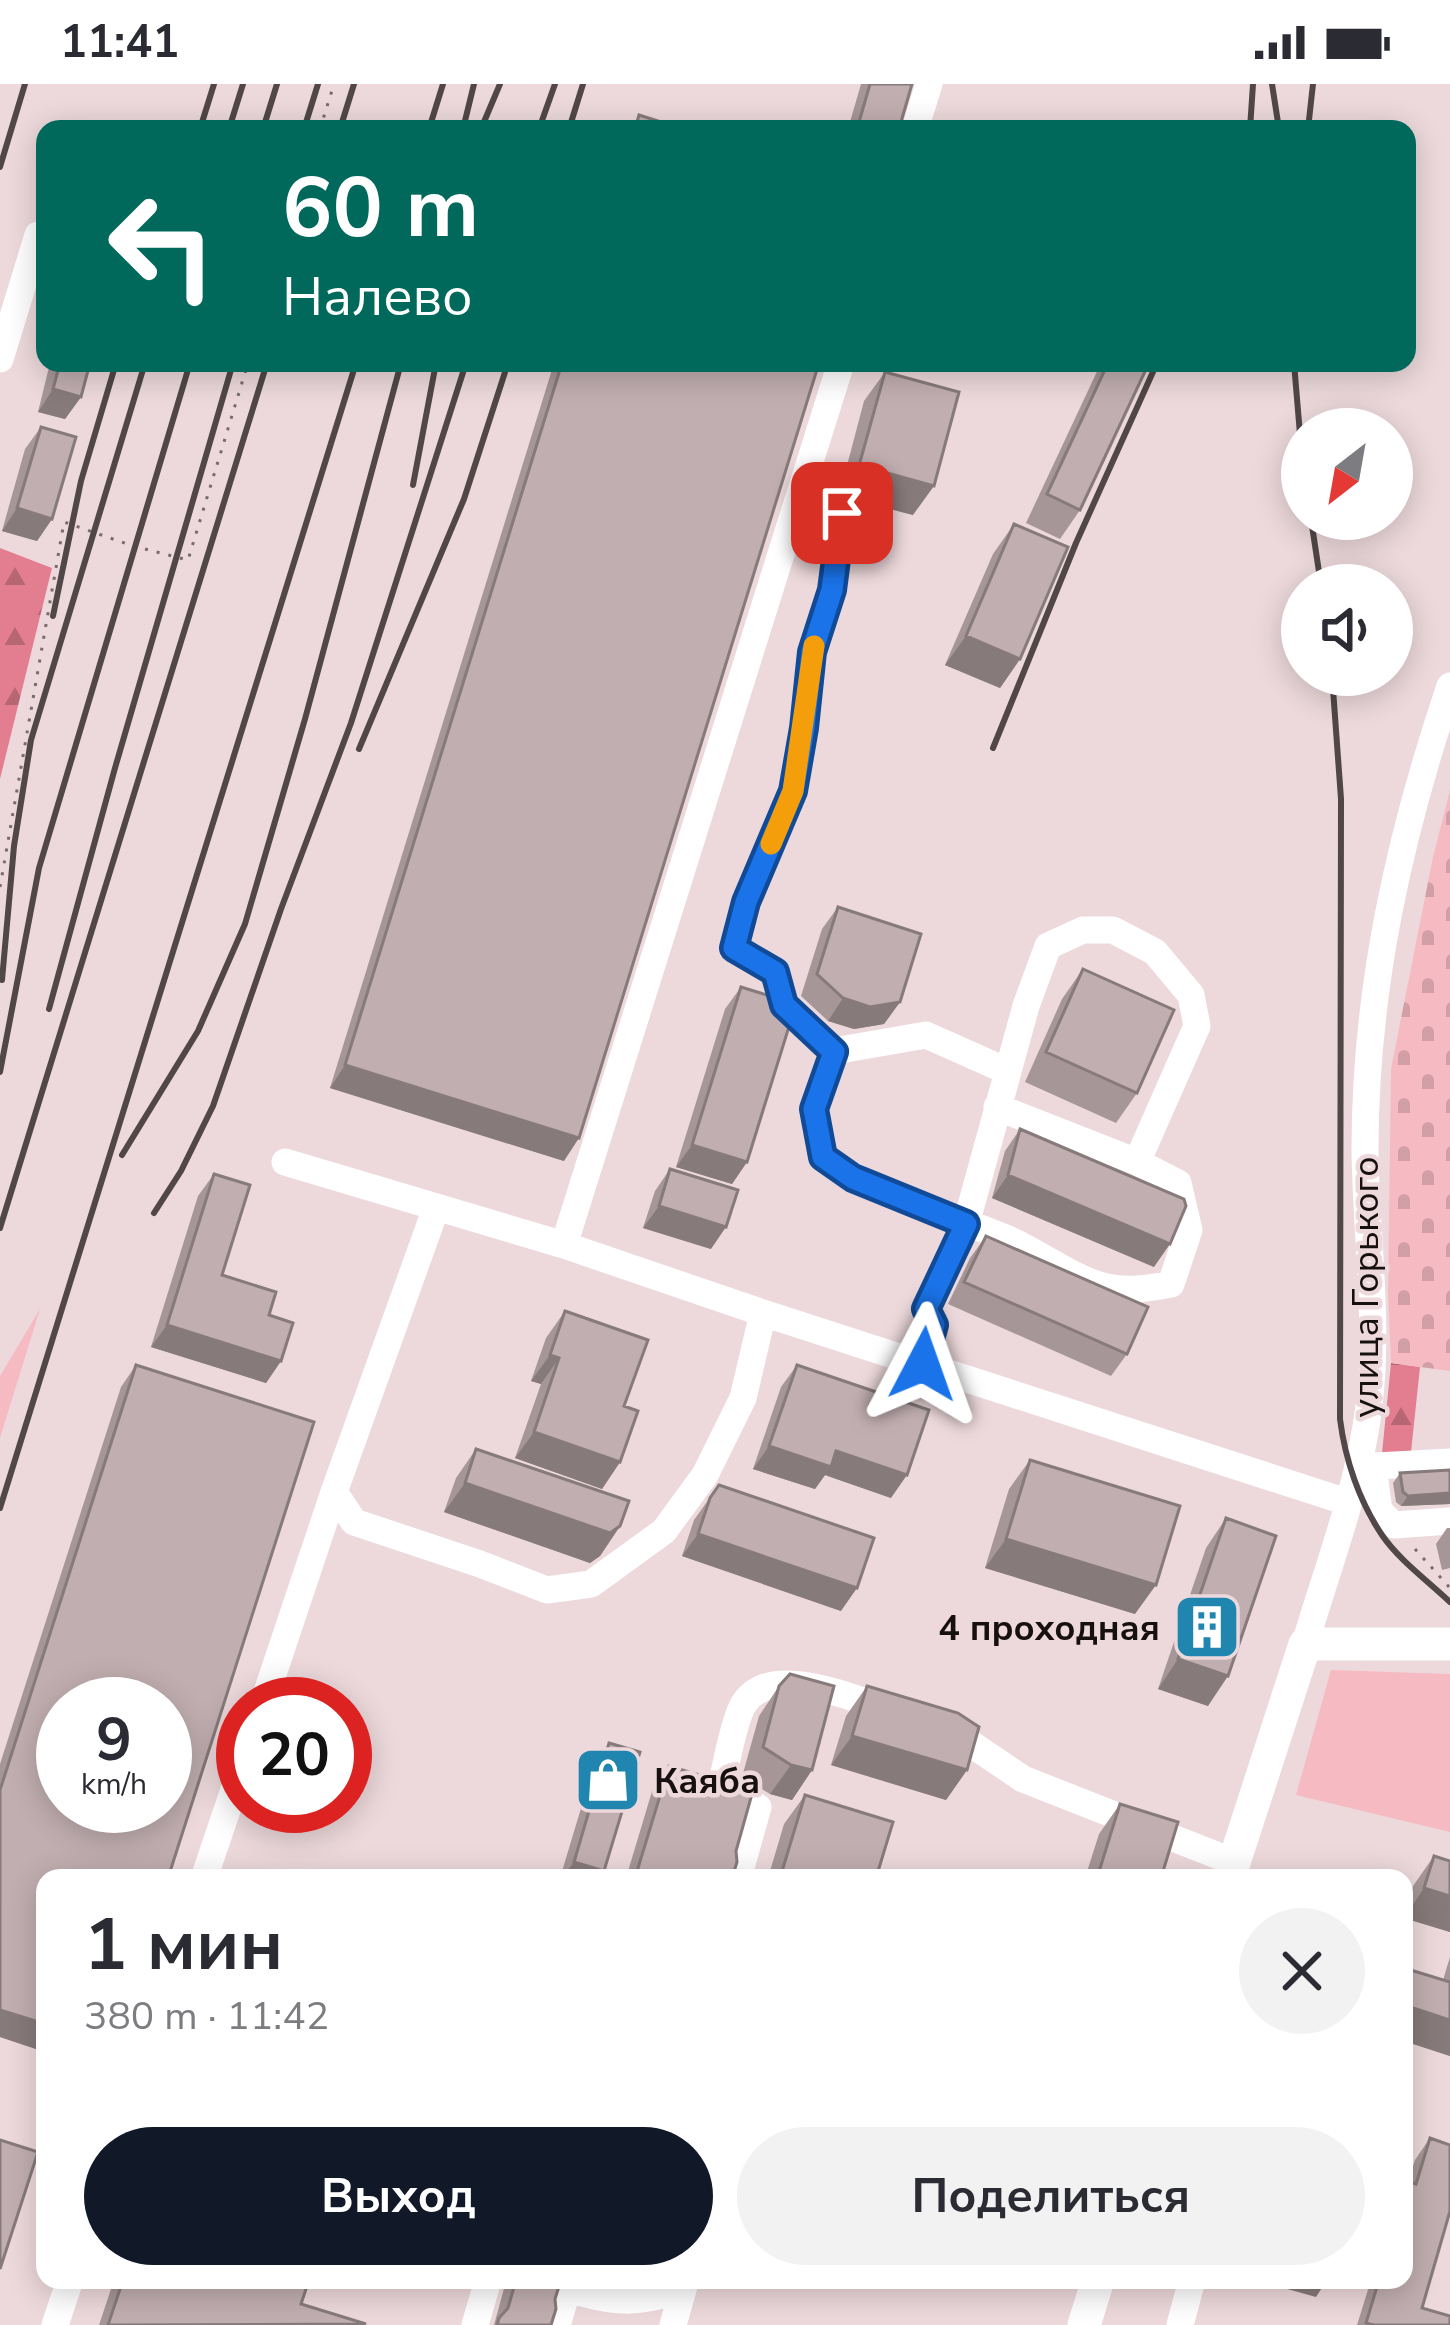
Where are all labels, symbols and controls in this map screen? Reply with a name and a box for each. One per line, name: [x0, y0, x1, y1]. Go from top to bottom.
text: 11:41: [60, 12, 179, 73]
text: 60 m: [282, 151, 479, 266]
icon: left: [84, 168, 240, 324]
text: Налево: [282, 260, 473, 334]
north arrow: [1281, 408, 1413, 540]
map controls: [1281, 408, 1413, 696]
pin: [791, 462, 893, 564]
icon: arrive: [809, 480, 875, 546]
button: sound: [1281, 564, 1413, 696]
street label: улица Горького: [1342, 1156, 1391, 1418]
position arrow: [860, 1301, 986, 1427]
building icon: 4 проходная: [1172, 1592, 1242, 1662]
place label: 4 проходная: [938, 1604, 1160, 1653]
speed limit sign: 20: [216, 1677, 372, 1833]
text: 9: [96, 1699, 132, 1781]
shop icon: Каяба: [573, 1745, 643, 1815]
place label: Каяба: [654, 1757, 760, 1806]
text: km/h: [81, 1764, 147, 1805]
text: 1 мин: [84, 1896, 283, 1994]
button: close: [1239, 1908, 1365, 2034]
text: 380 m · 11:42: [84, 1990, 329, 2043]
button: Выход: [84, 2127, 713, 2265]
button: Поделиться: [737, 2127, 1365, 2265]

